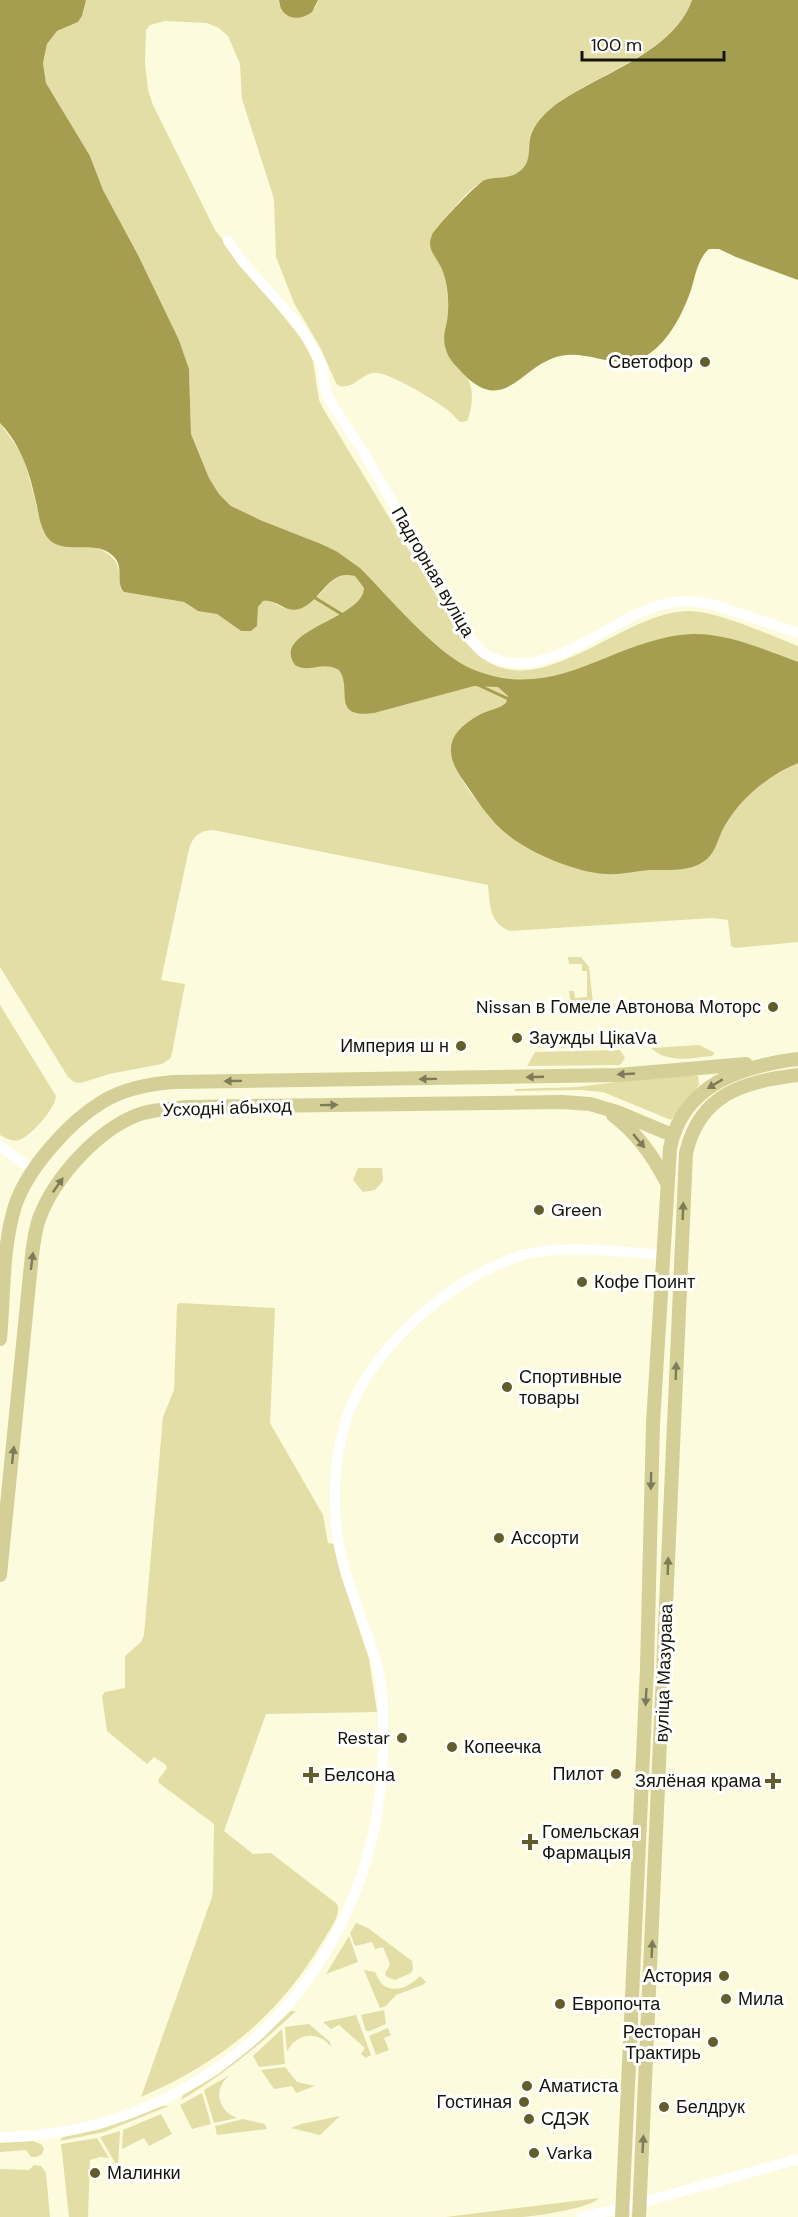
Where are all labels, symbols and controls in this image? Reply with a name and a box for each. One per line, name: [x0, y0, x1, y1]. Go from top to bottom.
scale bar: [582, 24, 724, 62]
text: 100 m: [591, 33, 642, 57]
place label: Светофор: [608, 350, 693, 374]
marker: Светофор: [698, 355, 712, 369]
street label: Падгорная вуліца: [386, 502, 481, 642]
place label: Nissan в Гомеле Автонова Моторс: [476, 995, 761, 1019]
marker: Nissan в Гомеле Автонова Моторс: [766, 1000, 780, 1014]
place label: Заужды ЦікаVа: [529, 1026, 658, 1050]
marker: Заужды ЦікаVа: [510, 1031, 524, 1045]
place label: Империя ш н: [340, 1034, 449, 1058]
marker: Империя ш н: [454, 1039, 468, 1053]
one-way arrow: [617, 1070, 636, 1079]
one-way arrow: [526, 1072, 545, 1081]
one-way arrow: [419, 1074, 438, 1084]
one-way arrow: [224, 1076, 243, 1086]
one-way arrow: [707, 1079, 723, 1090]
street label: Усходні абыход: [162, 1094, 292, 1122]
one-way arrow: [320, 1100, 339, 1110]
one-way arrow: [632, 1133, 645, 1148]
one-way arrow: [52, 1177, 64, 1193]
place label: Green: [551, 1198, 602, 1222]
one-way arrow: [678, 1201, 688, 1220]
marker: Green: [532, 1203, 546, 1217]
one-way arrow: [27, 1251, 36, 1270]
place label: Кофе Поинт: [594, 1270, 695, 1294]
marker: Кофе Поинт: [575, 1275, 589, 1289]
one-way arrow: [671, 1361, 681, 1380]
place label: Спортивные товары: [519, 1365, 622, 1410]
marker: Спортивные товары: [500, 1380, 514, 1394]
one-way arrow: [8, 1445, 18, 1464]
one-way arrow: [646, 1472, 656, 1491]
place label: Ассорти: [511, 1526, 579, 1550]
marker: Ассорти: [492, 1531, 506, 1545]
one-way arrow: [664, 1556, 673, 1575]
street label: вуліца Мазурава: [650, 1602, 678, 1743]
one-way arrow: [641, 1688, 650, 1707]
place label: Restar: [337, 1726, 390, 1750]
marker: Restar: [395, 1731, 409, 1745]
place label: Копеечка: [464, 1735, 542, 1759]
marker: Копеечка: [445, 1740, 459, 1754]
place label: Пилот: [552, 1762, 604, 1786]
place label: Белсона: [324, 1763, 396, 1787]
marker: Белсона: [302, 1766, 320, 1784]
marker: Пилот: [609, 1767, 623, 1781]
place label: Зялёная крама: [635, 1769, 762, 1793]
marker: Зялёная крама: [766, 1774, 780, 1788]
place label: Гомельская Фармацыя: [542, 1820, 639, 1865]
marker: Гомельская Фармацыя: [523, 1835, 537, 1849]
one-way arrow: [647, 1940, 656, 1959]
place label: Астория: [643, 1964, 712, 1988]
marker: Астория: [717, 1969, 731, 1983]
place label: Мила: [738, 1987, 785, 2011]
place label: Европочта: [572, 1992, 661, 2016]
marker: Мила: [719, 1992, 733, 2006]
marker: Европочта: [553, 1997, 567, 2011]
place label: Ресторан Трактирь: [623, 2020, 701, 2065]
marker: Ресторан Трактирь: [706, 2035, 720, 2049]
place label: Аматиста: [539, 2074, 619, 2098]
marker: Аматиста: [520, 2079, 534, 2093]
place label: Гостиная: [436, 2090, 512, 2114]
marker: Гостиная: [517, 2095, 531, 2109]
place label: Белдрук: [676, 2095, 745, 2119]
marker: Белдрук: [657, 2100, 671, 2114]
place label: СДЭК: [541, 2107, 590, 2131]
marker: СДЭК: [522, 2112, 536, 2126]
one-way arrow: [638, 2135, 647, 2154]
place label: Varka: [546, 2141, 592, 2165]
marker: Varka: [527, 2146, 541, 2160]
place label: Малинки: [107, 2161, 181, 2185]
marker: Малинки: [88, 2166, 102, 2180]

